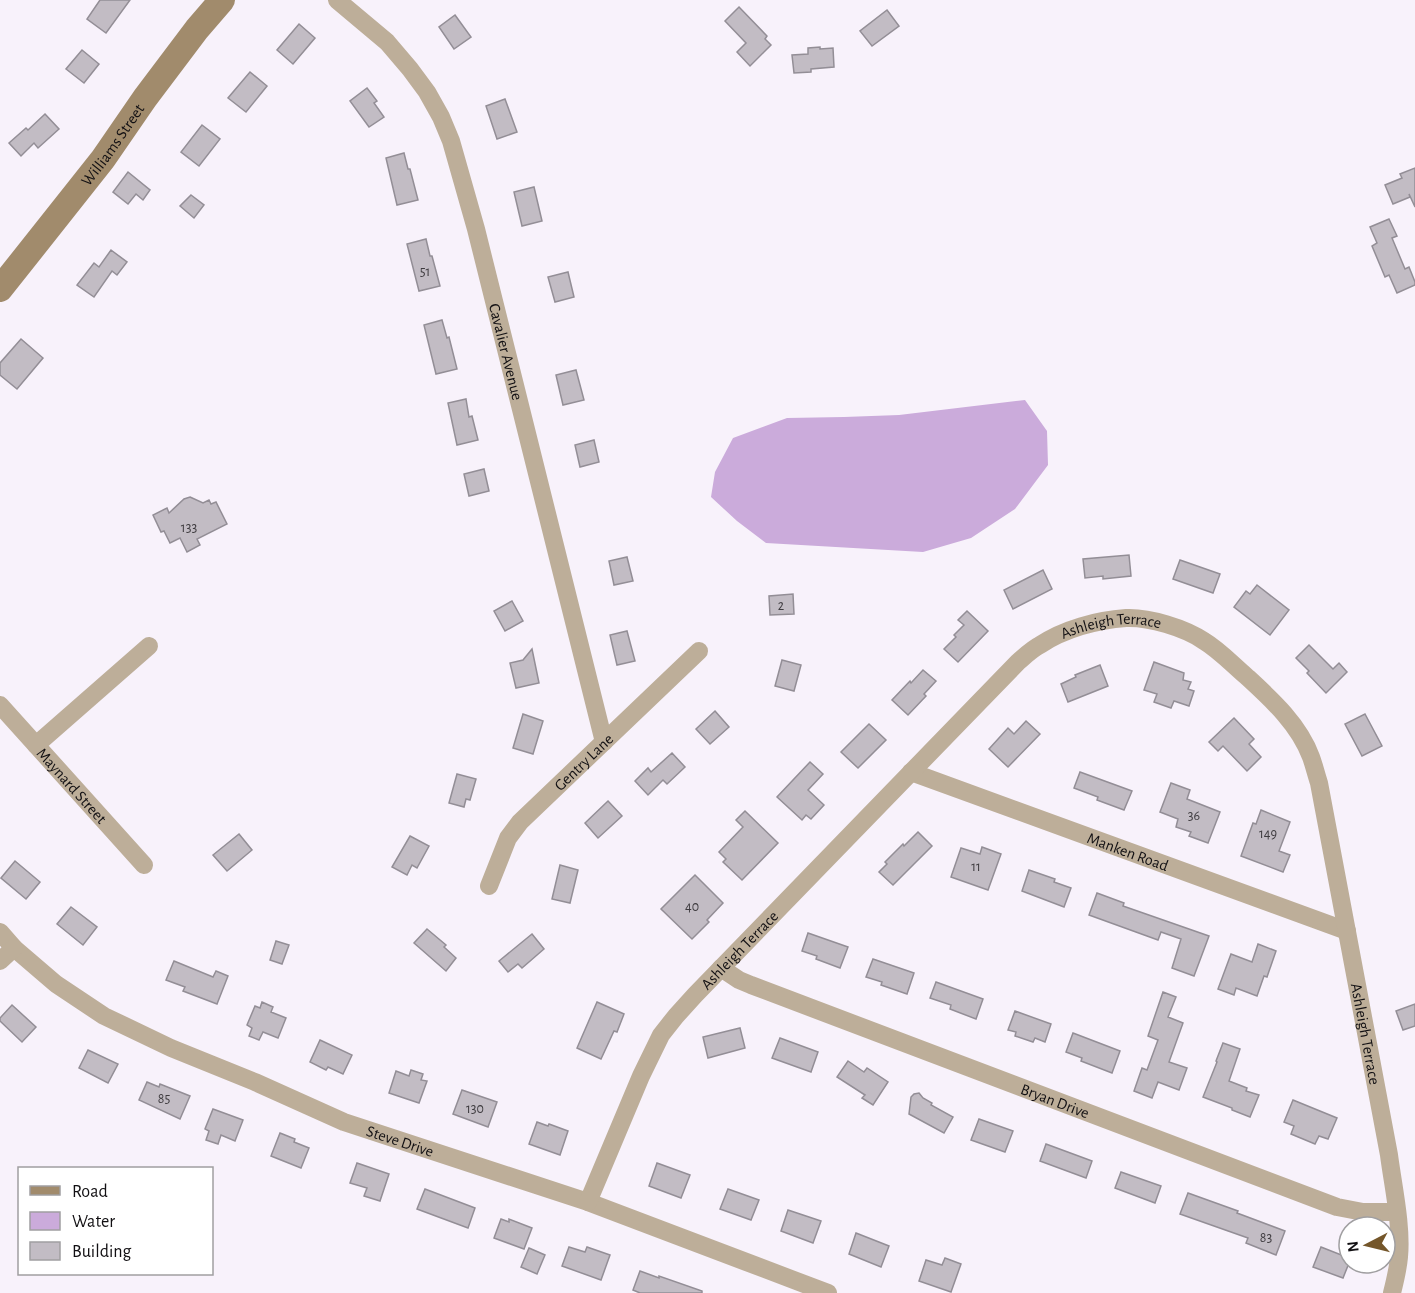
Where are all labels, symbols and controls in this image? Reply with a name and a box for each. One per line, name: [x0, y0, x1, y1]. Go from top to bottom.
street label: Williams Street: [78, 101, 147, 189]
house number: 51: [420, 265, 430, 279]
street label: Cavalier Avenue: [486, 302, 525, 402]
house number: 133: [181, 521, 197, 535]
house number: 2: [778, 599, 784, 613]
street label: Ashleigh Terrace: [1058, 611, 1163, 642]
street label: Gentry Lane: [551, 731, 616, 794]
street label: Maynard Street: [34, 745, 109, 827]
house number: 36: [1188, 809, 1200, 823]
house number: 149: [1259, 827, 1277, 841]
street label: Manken Road: [1085, 830, 1170, 874]
house number: 11: [971, 860, 981, 874]
house number: 40: [685, 900, 699, 914]
street label: Ashleigh Terrace: [698, 908, 781, 993]
street label: Ashleigh Terrace: [1348, 982, 1383, 1086]
street label: Bryan Drive: [1018, 1081, 1091, 1121]
house number: 85: [158, 1092, 170, 1106]
house number: 130: [466, 1102, 484, 1116]
street label: Steve Drive: [364, 1123, 436, 1160]
legend: [18, 1167, 213, 1275]
text: Road: [72, 1183, 108, 1201]
text: Water: [72, 1213, 115, 1231]
north arrow: [1337, 1215, 1397, 1275]
house number: 83: [1260, 1231, 1272, 1245]
text: N: [1344, 1240, 1362, 1253]
text: Building: [72, 1243, 132, 1261]

